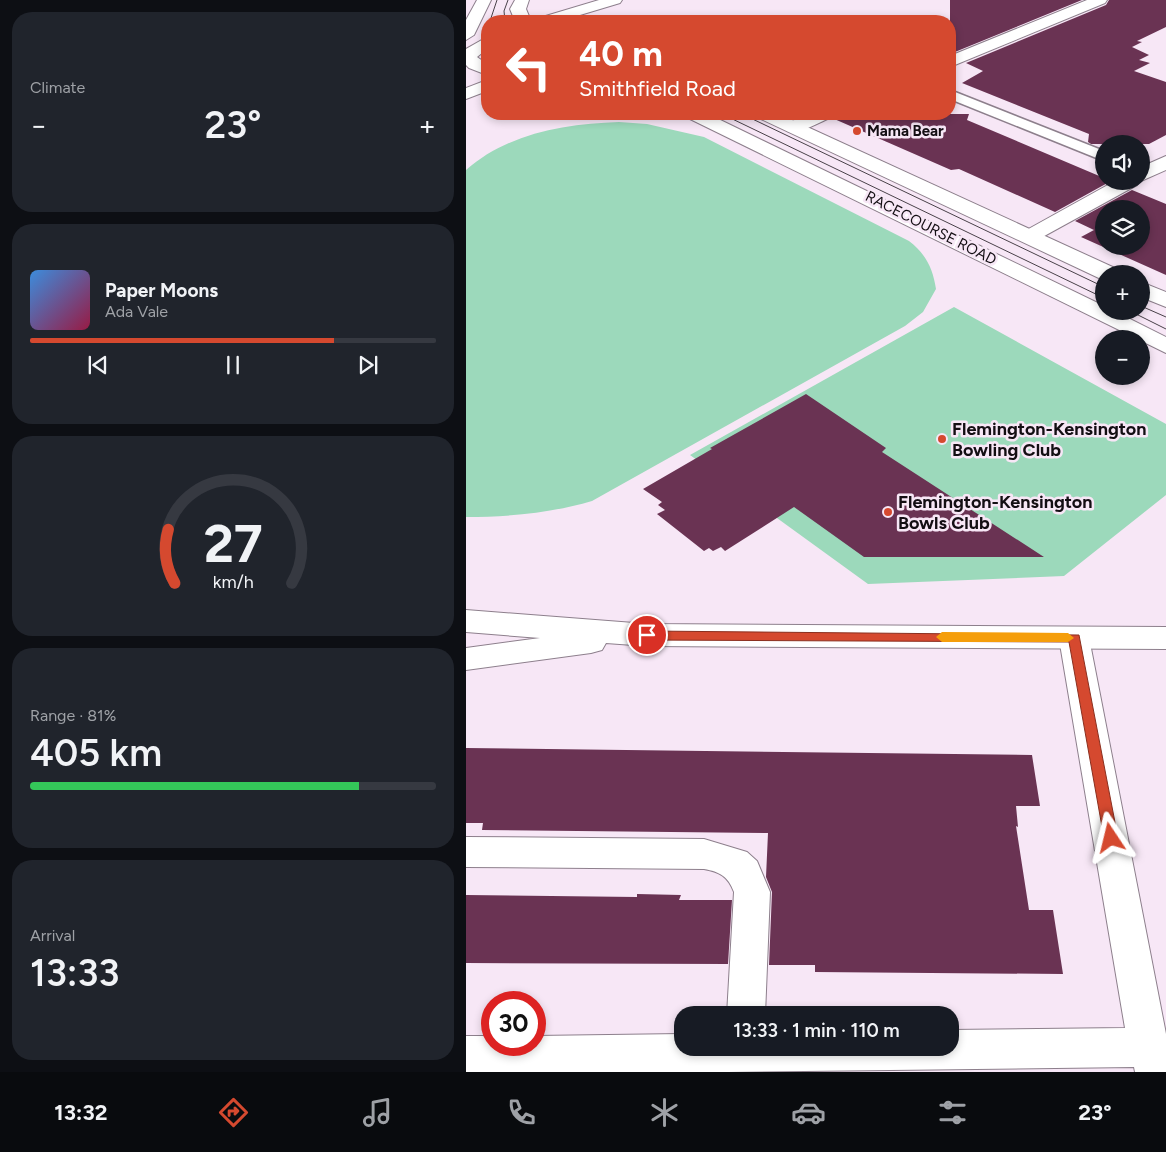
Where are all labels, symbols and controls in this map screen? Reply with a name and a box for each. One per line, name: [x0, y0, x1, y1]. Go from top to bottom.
text: 40 m: [579, 33, 663, 75]
icon: left: [496, 35, 561, 100]
text: Smithfield Road: [579, 75, 736, 102]
text: Climate: [30, 78, 85, 97]
text: 23°: [205, 102, 261, 148]
text: −: [30, 108, 47, 142]
text: +: [419, 108, 436, 142]
place label: Mama Bear: [867, 122, 944, 140]
marker: Mama Bear: [851, 125, 863, 137]
map controls: [1095, 135, 1150, 385]
button: sound: [1095, 135, 1150, 190]
street label: RACECOURSE ROAD: [862, 187, 1000, 269]
button: layers: [1095, 200, 1150, 255]
button: +: [1095, 265, 1150, 320]
text: Paper Moons: [105, 279, 218, 302]
text: Ada Vale: [105, 302, 168, 321]
button: −: [1095, 330, 1150, 385]
icon: previous: [84, 351, 112, 379]
icon: pause: [219, 351, 247, 379]
icon: next: [354, 351, 382, 379]
place label: Flemington-Kensington Bowling Club: [952, 418, 1146, 461]
marker: Flemington-Kensington Bowling Club: [936, 433, 948, 445]
place label: Flemington-Kensington Bowls Club: [898, 491, 1092, 534]
marker: Flemington-Kensington Bowls Club: [882, 506, 894, 518]
text: 27: [203, 513, 263, 575]
text: km/h: [213, 571, 253, 592]
pin: [626, 614, 668, 656]
icon: arrive: [633, 621, 661, 649]
text: Range · 81%: [30, 706, 116, 725]
text: 405 km: [30, 730, 162, 776]
position arrow: [1084, 811, 1136, 863]
text: Arrival: [30, 926, 75, 945]
text: 13:33: [30, 950, 119, 996]
speed limit sign: 30: [481, 991, 546, 1056]
text: 13:33 · 1 min · 110 m: [733, 1019, 900, 1042]
icon: directions: [216, 1095, 251, 1130]
icon: music: [360, 1095, 395, 1130]
icon: phone: [504, 1095, 539, 1130]
icon: climate: [647, 1095, 682, 1130]
icon: car: [791, 1095, 826, 1130]
icon: filters: [935, 1095, 970, 1130]
text: 13:32: [54, 1099, 107, 1126]
text: 23°: [1078, 1099, 1112, 1126]

